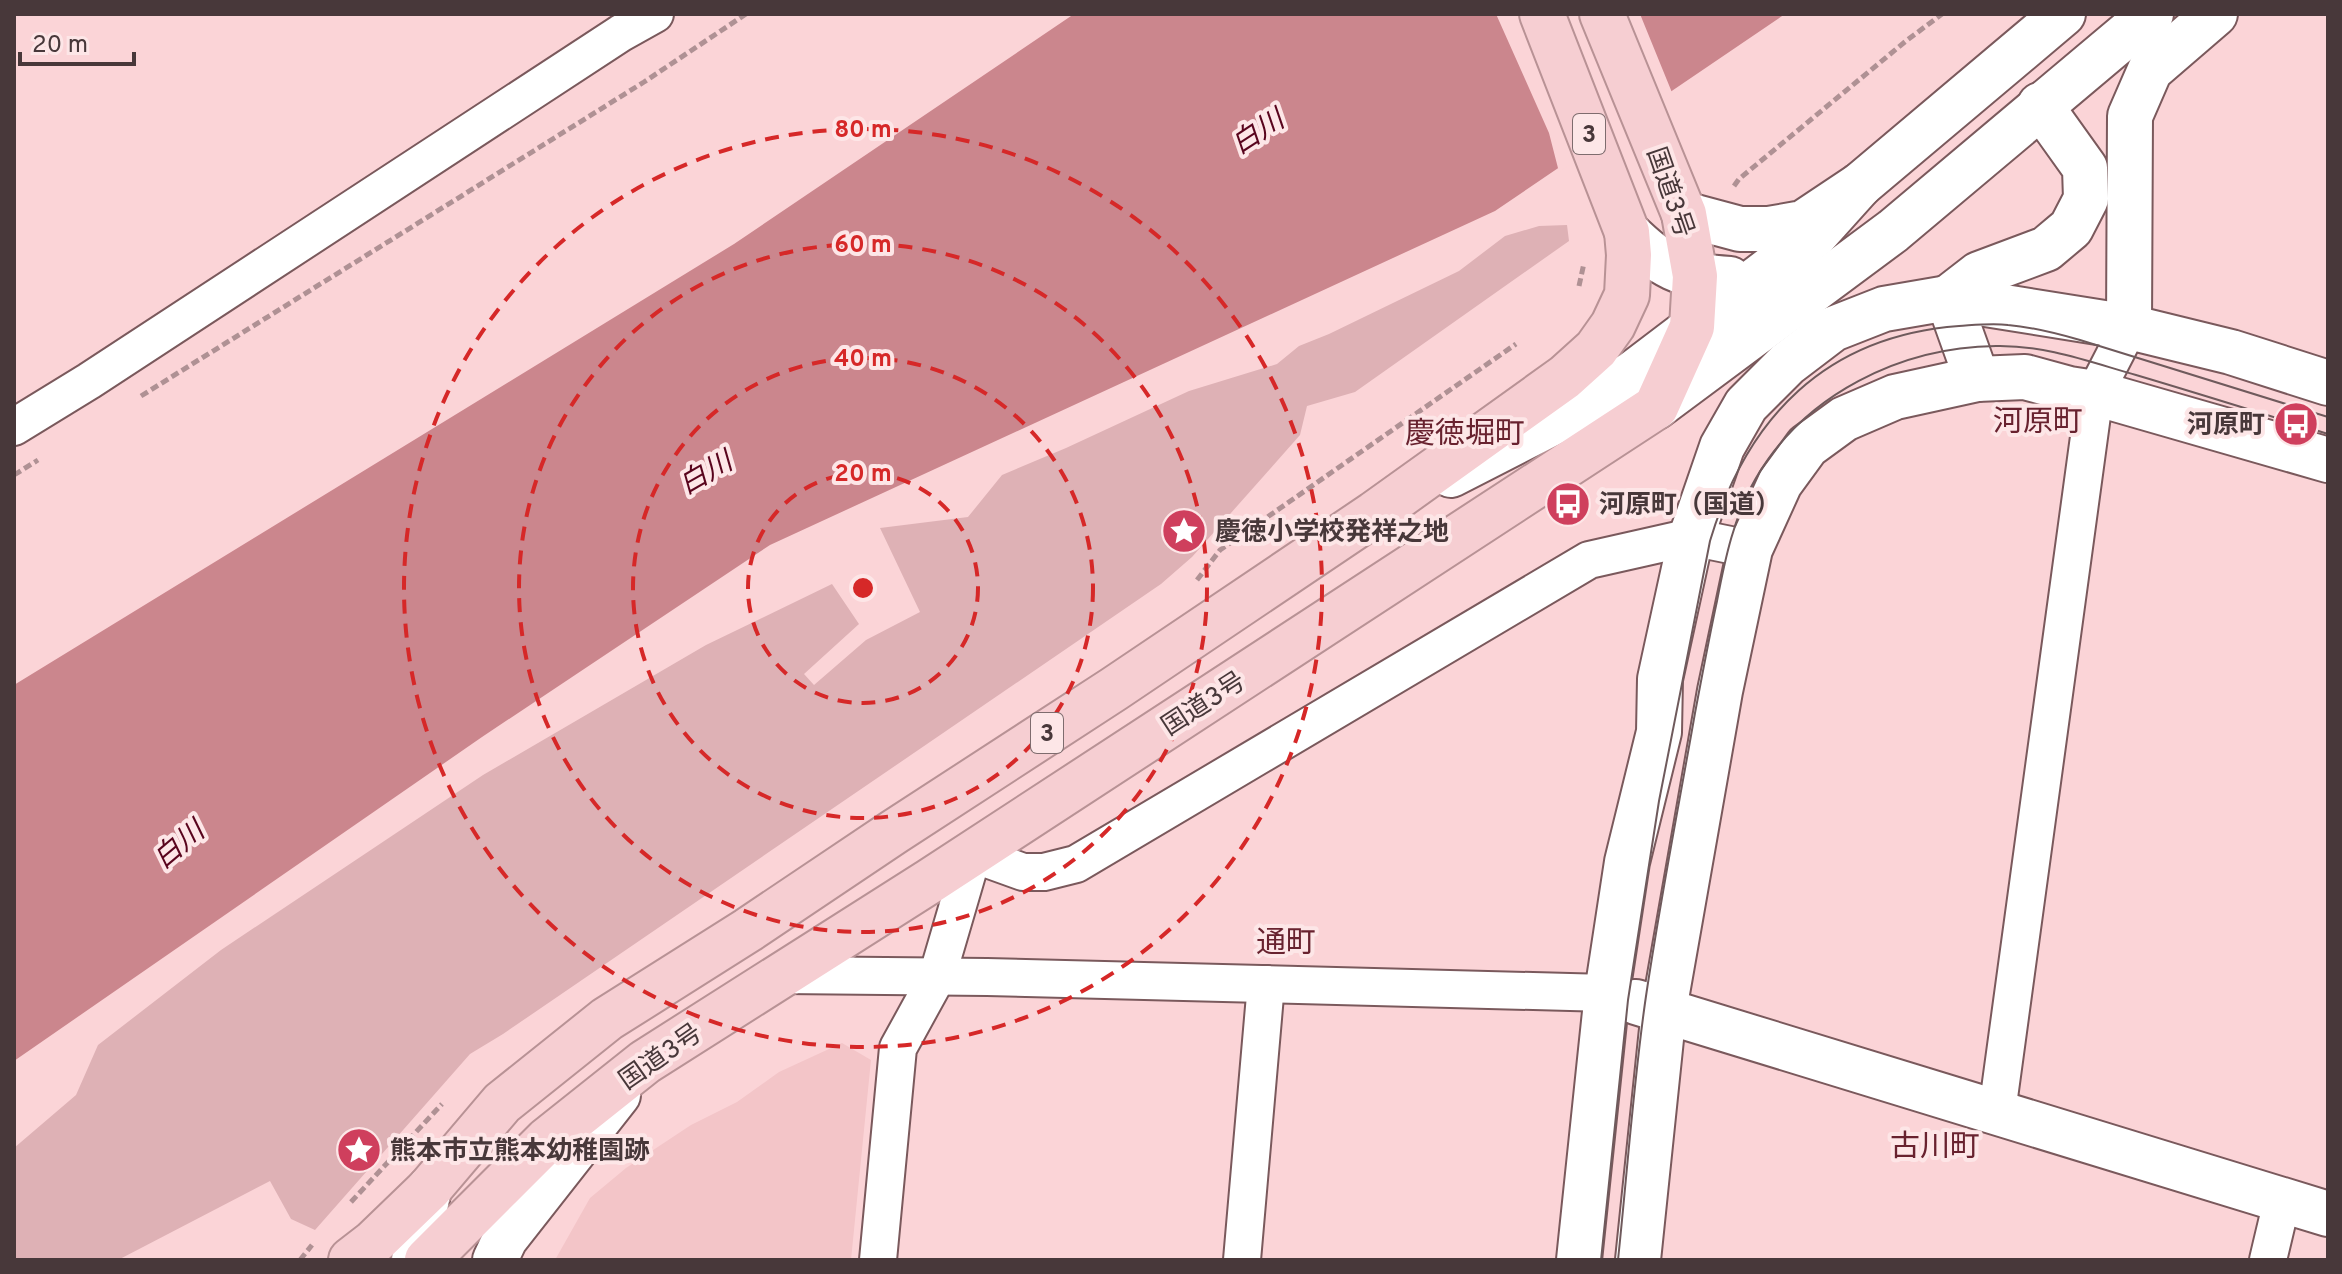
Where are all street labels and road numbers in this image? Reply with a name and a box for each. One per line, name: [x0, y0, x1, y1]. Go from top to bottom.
road number: 3: [1573, 114, 1605, 154]
street label: 国道3号: [1638, 143, 1699, 242]
street label: 国道3号: [1156, 666, 1253, 744]
road number: 3: [1031, 713, 1063, 753]
street label: 国道3号: [614, 1018, 709, 1098]

